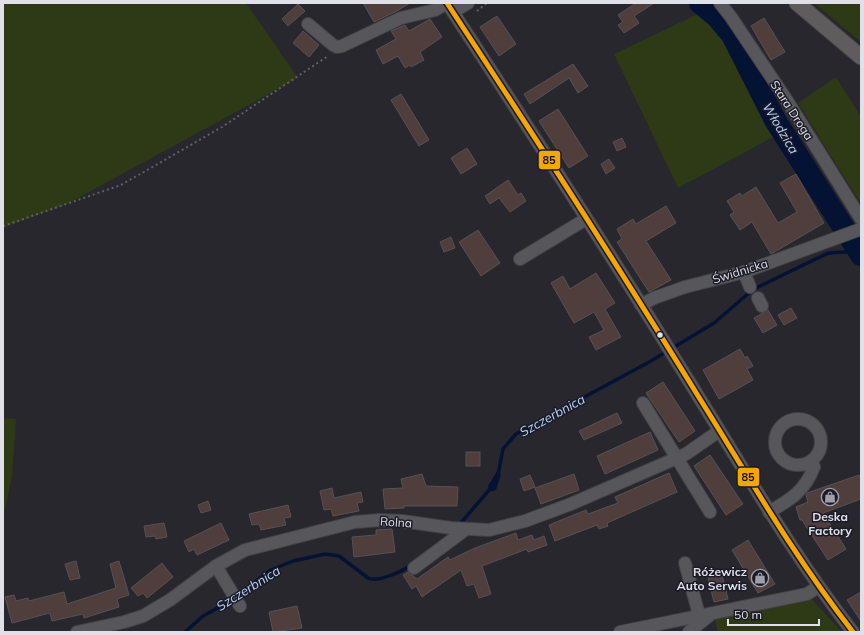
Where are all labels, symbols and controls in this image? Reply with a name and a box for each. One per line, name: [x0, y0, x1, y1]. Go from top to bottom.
street label: Stara Droga: [767, 77, 817, 143]
water label: Włodzica: [760, 100, 803, 157]
line badge: 85: [538, 150, 561, 170]
text: 85: [542, 153, 556, 167]
street label: Świdnicka: [711, 255, 769, 287]
unlabelled marker: [655, 330, 665, 340]
water label: Szczerbnica: [517, 390, 588, 440]
line badge: 85: [737, 467, 760, 487]
text: 85: [741, 470, 755, 484]
shop icon: Deska Factory: [820, 487, 840, 507]
place label: Deska Factory: [808, 509, 852, 538]
street label: Rolna: [379, 513, 413, 531]
water label: Szczerbnica: [213, 562, 283, 614]
place label: Różewicz Auto Serwis: [677, 564, 747, 593]
shop icon: Różewicz Auto Serwis: [750, 568, 770, 588]
scale bar: [728, 601, 819, 627]
text: 50 m: [734, 607, 762, 622]

